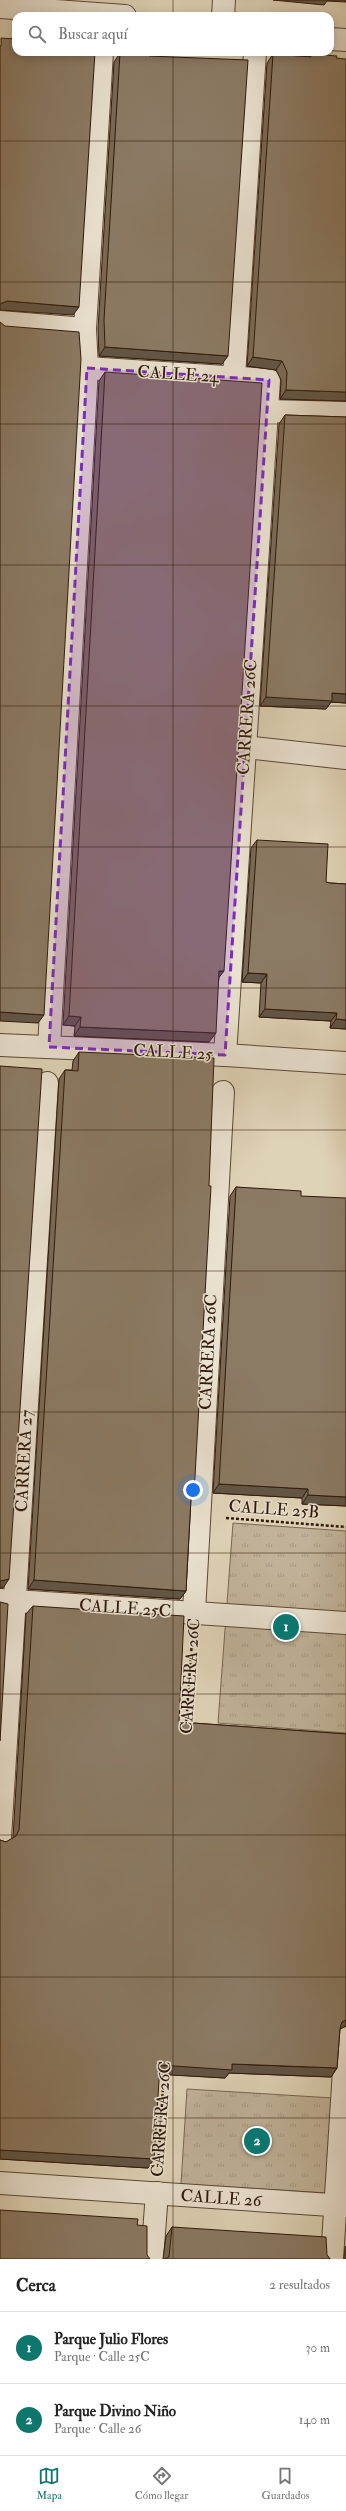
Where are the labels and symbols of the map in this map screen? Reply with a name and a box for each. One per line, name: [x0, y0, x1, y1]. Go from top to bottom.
street label: CALLE 24: [137, 361, 220, 387]
street label: CARRERA 26C: [232, 658, 262, 776]
street label: CALLE 25: [133, 1039, 214, 1065]
street label: CARRERA 26C: [194, 1294, 222, 1410]
street label: CARRERA 27: [11, 1409, 37, 1513]
your location: [183, 1480, 203, 1500]
street label: CALLE 25B: [228, 1495, 320, 1523]
street label: CALLE 25C: [78, 1594, 172, 1622]
pin: 1: [273, 1612, 299, 1642]
street label: CARRERA 26C: [175, 1617, 205, 1735]
street label: CARRERA 26C: [146, 2060, 176, 2178]
pin: 2: [244, 2126, 270, 2156]
street label: CALLE 26: [180, 2185, 264, 2211]

